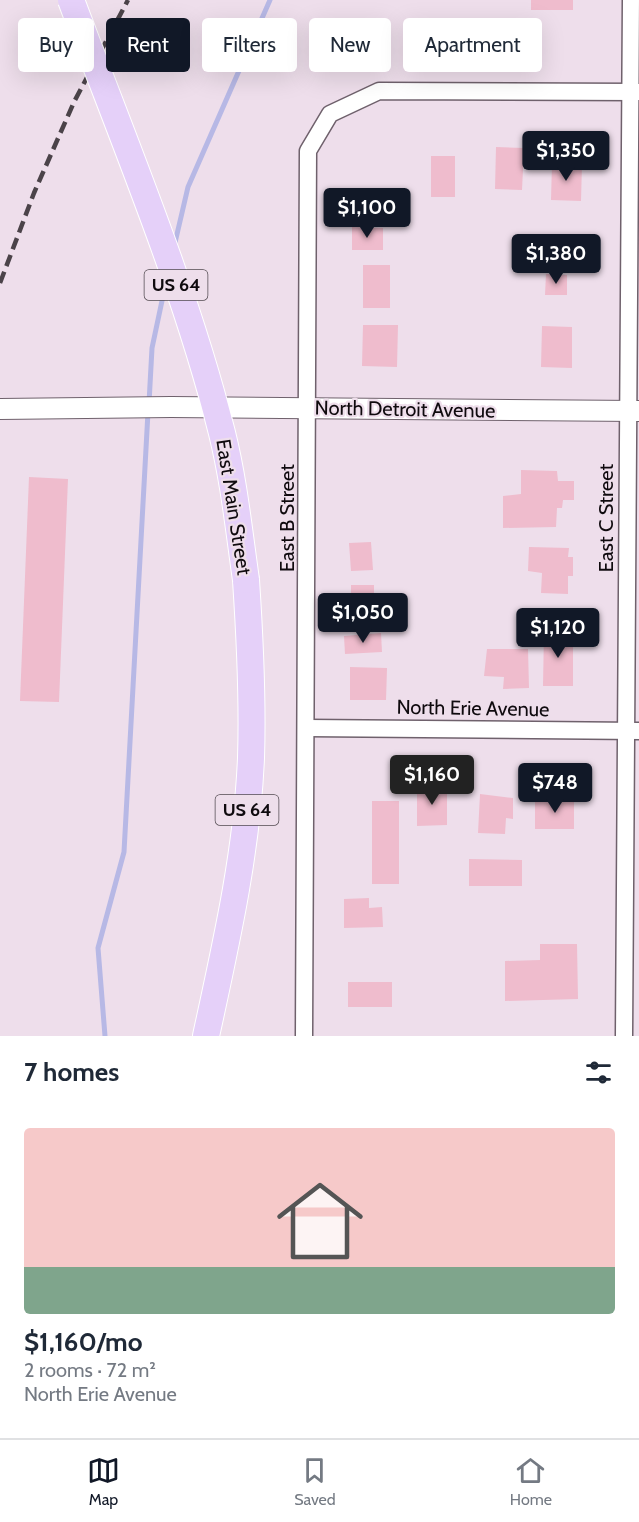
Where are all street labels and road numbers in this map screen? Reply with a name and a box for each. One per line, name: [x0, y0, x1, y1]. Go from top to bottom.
road number: US 64: [144, 270, 207, 300]
street label: North Detroit Avenue: [315, 395, 495, 423]
street label: East Main Street: [211, 437, 257, 577]
street label: East B Street: [275, 464, 299, 572]
street label: East C Street: [594, 464, 618, 572]
street label: North Erie Avenue: [396, 695, 550, 721]
road number: US 64: [216, 795, 278, 825]

